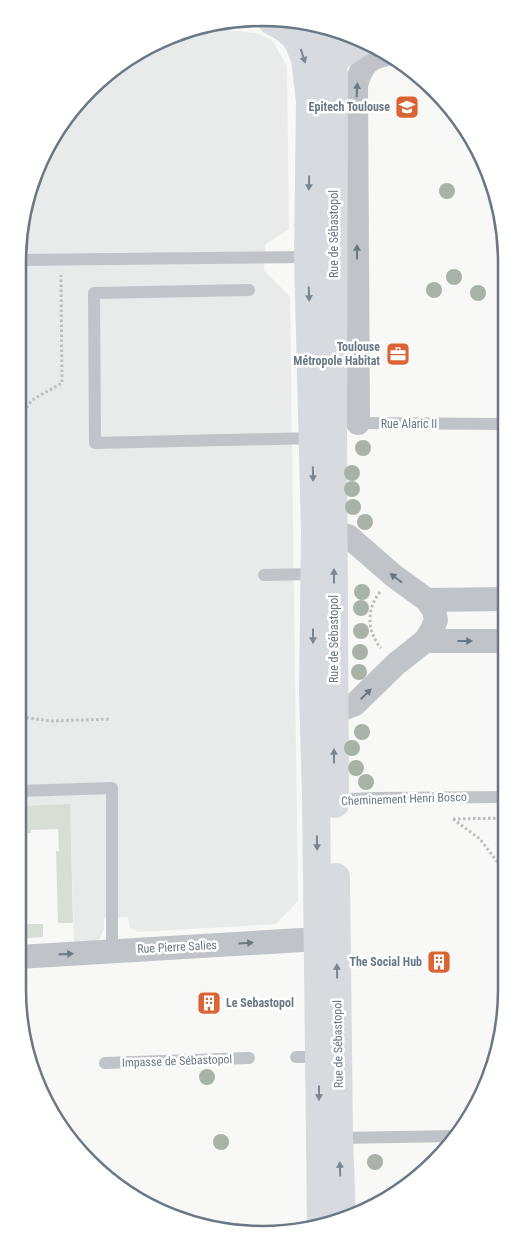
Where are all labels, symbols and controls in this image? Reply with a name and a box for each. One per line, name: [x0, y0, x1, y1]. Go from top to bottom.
one-way arrow: [299, 49, 307, 64]
one-way arrow: [353, 81, 361, 97]
school or university icon: Epitech Toulouse: [394, 94, 420, 120]
place label: Epitech Toulouse: [309, 100, 390, 114]
one-way arrow: [305, 175, 313, 191]
street label: Rue de Sébastopol: [327, 190, 341, 278]
one-way arrow: [353, 244, 361, 260]
one-way arrow: [305, 286, 313, 302]
place label: Toulouse Métropole Habitat: [293, 340, 380, 368]
office icon: Toulouse Métropole Habitat: [385, 341, 411, 367]
street label: Rue Alaric II: [381, 417, 437, 431]
one-way arrow: [310, 466, 318, 482]
one-way arrow: [329, 568, 337, 584]
one-way arrow: [390, 573, 403, 583]
street label: Rue de Sébastopol: [327, 595, 341, 683]
one-way arrow: [309, 629, 317, 645]
one-way arrow: [457, 637, 473, 645]
one-way arrow: [360, 688, 372, 700]
one-way arrow: [330, 748, 338, 764]
street label: Cheminement Henri Bosco: [341, 790, 467, 808]
one-way arrow: [313, 835, 321, 851]
street label: Rue Pierre Salies: [137, 938, 217, 956]
one-way arrow: [238, 939, 254, 947]
building icon: The Social Hub: [426, 949, 452, 975]
one-way arrow: [58, 950, 74, 958]
place label: The Social Hub: [349, 955, 422, 969]
one-way arrow: [333, 963, 341, 979]
building icon: Le Sebastopol: [196, 990, 222, 1016]
place label: Le Sebastopol: [226, 996, 294, 1010]
street label: Rue de Sébastopol: [330, 1000, 346, 1088]
street label: Impasse de Sébastopol: [122, 1052, 232, 1070]
one-way arrow: [315, 1085, 323, 1101]
one-way arrow: [336, 1161, 344, 1177]

